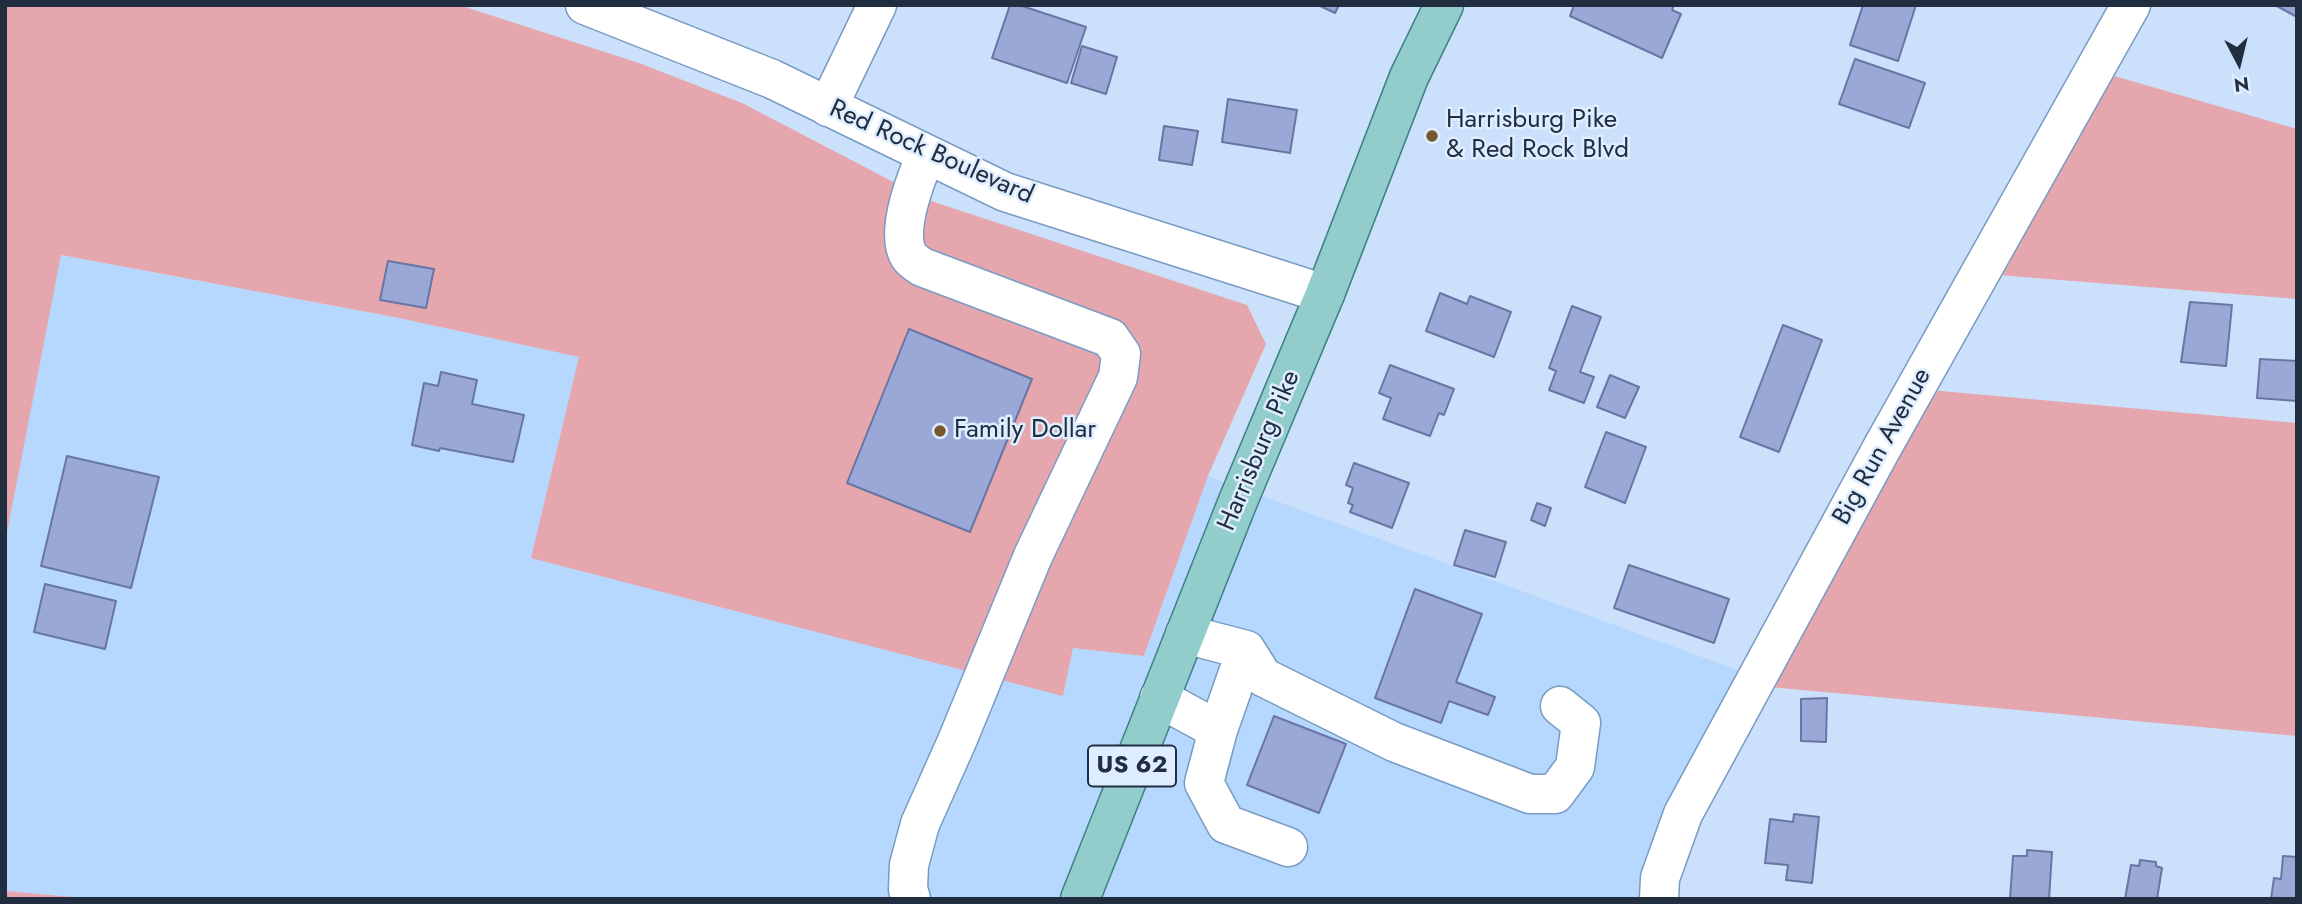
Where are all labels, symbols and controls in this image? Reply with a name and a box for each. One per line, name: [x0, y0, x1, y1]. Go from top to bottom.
north arrow: [2204, 28, 2274, 98]
text: N: [2232, 70, 2251, 99]
street label: Red Rock Boulevard: [824, 94, 1038, 212]
place label: Harrisburg Pike & Red Rock Blvd: [1446, 105, 1629, 166]
marker: Harrisburg Pike & Red Rock Blvd: [1424, 128, 1440, 144]
street label: Big Run Avenue: [1827, 363, 1939, 531]
street label: Harrisburg Pike: [1212, 366, 1308, 536]
place label: Family Dollar: [954, 415, 1096, 447]
marker: Family Dollar: [932, 423, 948, 439]
road number: US 62: [1088, 746, 1176, 786]

